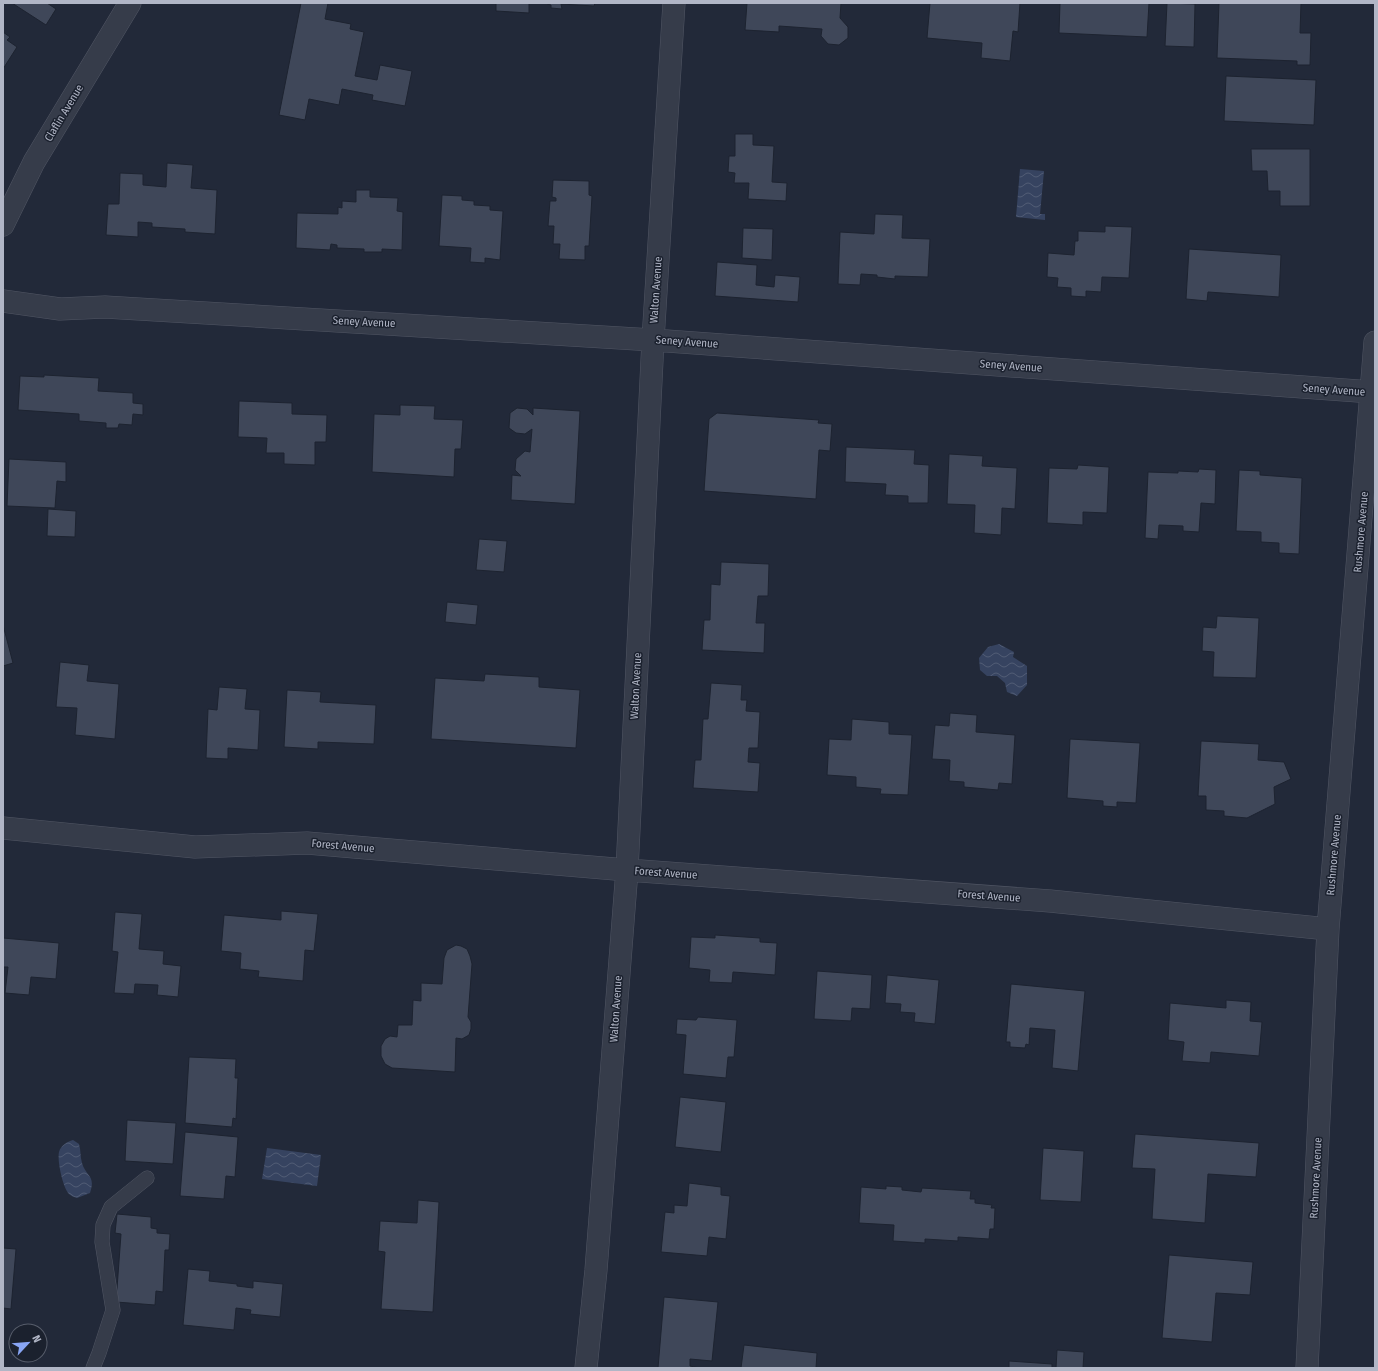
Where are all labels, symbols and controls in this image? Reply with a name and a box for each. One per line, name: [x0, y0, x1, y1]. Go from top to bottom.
street label: Claflin Avenue: [42, 82, 86, 144]
street label: Walton Avenue: [647, 256, 665, 324]
street label: Seney Avenue: [332, 314, 396, 330]
street label: Seney Avenue: [655, 333, 719, 351]
street label: Seney Avenue: [979, 357, 1043, 375]
street label: Seney Avenue: [1302, 381, 1366, 399]
street label: Rushmore Avenue: [1351, 491, 1371, 573]
street label: Walton Avenue: [628, 652, 644, 720]
street label: Rushmore Avenue: [1324, 814, 1344, 896]
street label: Forest Avenue: [311, 837, 375, 855]
street label: Forest Avenue: [634, 864, 698, 882]
street label: Forest Avenue: [957, 887, 1021, 905]
street label: Walton Avenue: [607, 975, 625, 1043]
street label: Rushmore Avenue: [1307, 1137, 1325, 1219]
north arrow: [8, 1323, 48, 1363]
text: N: [29, 1333, 44, 1345]

